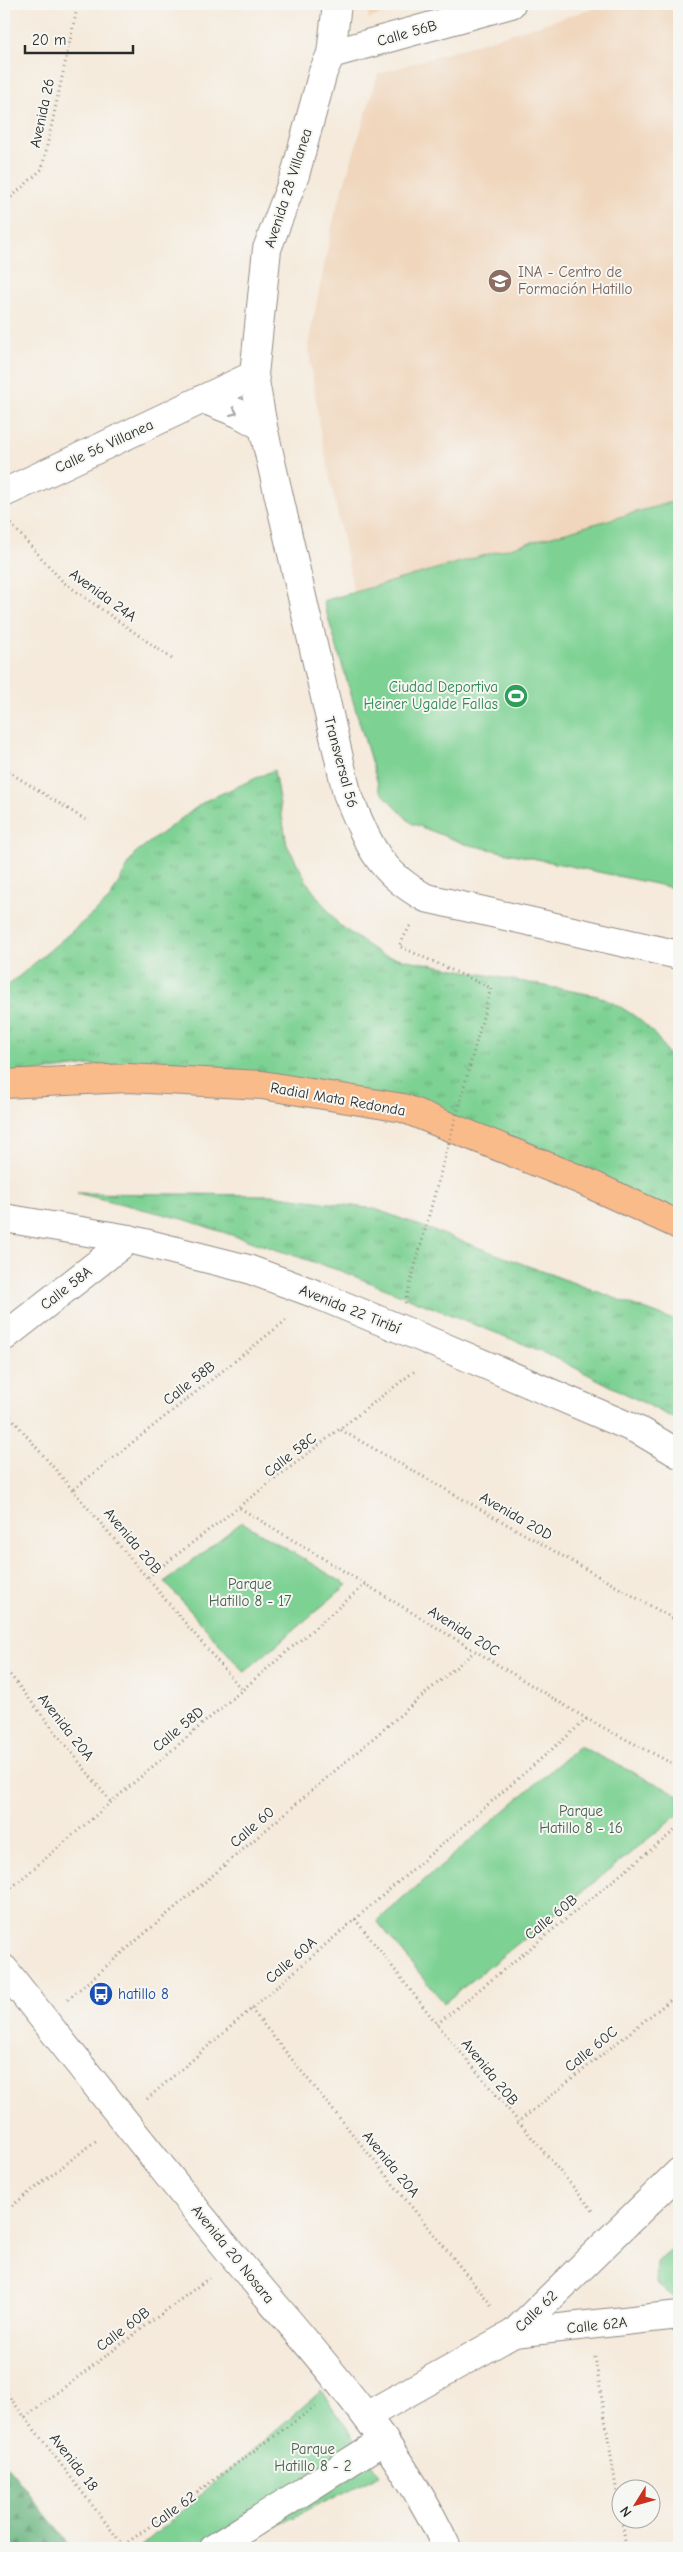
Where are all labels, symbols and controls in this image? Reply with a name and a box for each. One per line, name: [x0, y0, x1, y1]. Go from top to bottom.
street label: Calle 56B: [375, 16, 439, 50]
scale bar: [25, 22, 132, 54]
text: 20 m: [32, 31, 66, 49]
street label: Avenida 26: [26, 77, 58, 149]
street label: Avenida 28 Villanea: [260, 126, 316, 250]
place label: INA - Centro de Formación Hatillo: [518, 263, 633, 298]
school or university icon: INA - Centro de Formación Hatillo: [487, 268, 513, 294]
one-way arrow: [229, 405, 238, 416]
street label: Calle 56 Villanea: [52, 415, 156, 477]
street label: Avenida 24A: [66, 565, 140, 625]
place label: Ciudad Deportiva Heiner Ugalde Fallas: [364, 678, 498, 713]
sports icon: Ciudad Deportiva Heiner Ugalde Fallas: [503, 683, 529, 709]
street label: Transversal 56: [320, 714, 362, 810]
street label: Radial Mata Redonda: [269, 1078, 407, 1120]
street label: Calle 58A: [37, 1262, 96, 1314]
street label: Avenida 22 Tiribí: [297, 1281, 404, 1338]
street label: Calle 58B: [159, 1357, 219, 1409]
street label: Calle 58C: [260, 1429, 320, 1481]
street label: Avenida 20D: [476, 1488, 556, 1544]
street label: Avenida 20B: [100, 1504, 166, 1578]
park label: Parque Hatillo 8 - 17: [209, 1575, 291, 1610]
street label: Avenida 20C: [425, 1602, 503, 1660]
street label: Avenida 20A: [34, 1690, 98, 1764]
street label: Calle 58D: [149, 1702, 207, 1756]
park label: Parque Hatillo 8 - 16: [539, 1802, 623, 1837]
street label: Calle 60: [226, 1803, 278, 1851]
street label: Calle 60B: [521, 1890, 581, 1944]
street label: Calle 60A: [262, 1933, 321, 1987]
bus stop icon: hatillo 8: [88, 1981, 114, 2007]
place label: hatillo 8: [118, 1985, 169, 2003]
street label: Calle 60C: [561, 2022, 621, 2076]
street label: Avenida 20B: [458, 2035, 522, 2109]
street label: Avenida 20A: [359, 2127, 423, 2201]
street label: Avenida 20 Nosara: [188, 2201, 278, 2307]
street label: Calle 62: [511, 2286, 561, 2336]
street label: Calle 60B: [93, 2303, 153, 2355]
street label: Calle 62A: [566, 2313, 628, 2337]
street label: Avenida 18: [46, 2430, 102, 2494]
park label: Parque Hatillo 8 - 2: [274, 2440, 352, 2475]
north arrow: [610, 2480, 660, 2530]
street label: Calle 62: [147, 2487, 199, 2533]
text: N: [616, 2503, 636, 2520]

